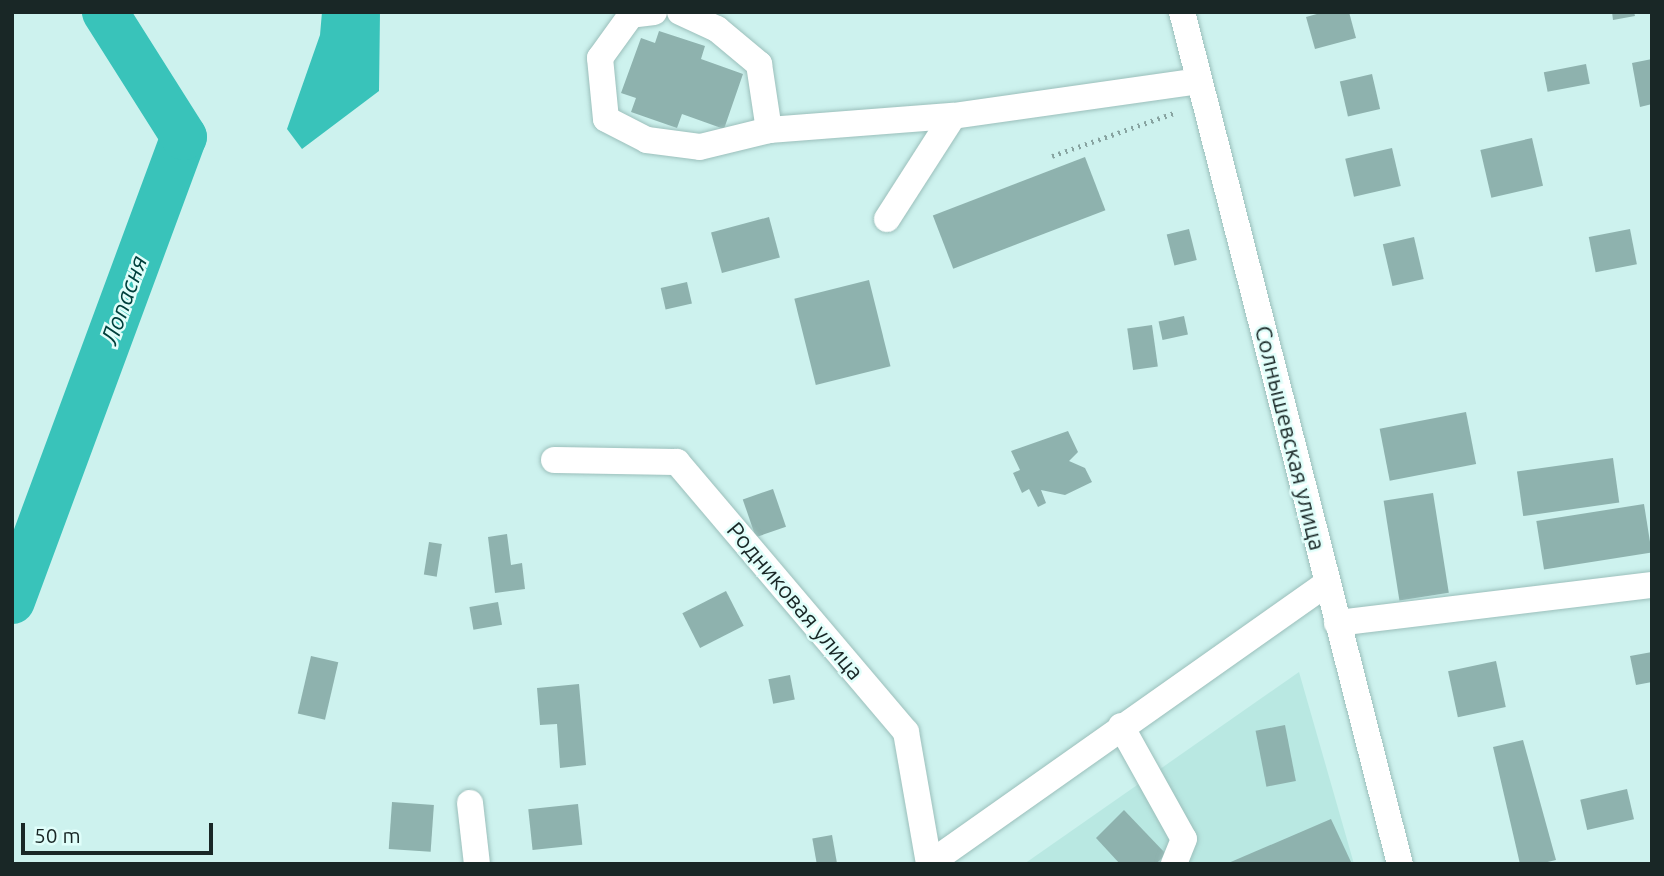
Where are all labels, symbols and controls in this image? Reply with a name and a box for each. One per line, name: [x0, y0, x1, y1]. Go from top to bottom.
water label: Лопасня: [95, 252, 153, 348]
street label: Солнышевская улица: [1249, 323, 1331, 553]
street label: Родниковая улица: [721, 517, 869, 685]
scale bar: [24, 810, 217, 854]
text: 50 m: [34, 823, 81, 847]

